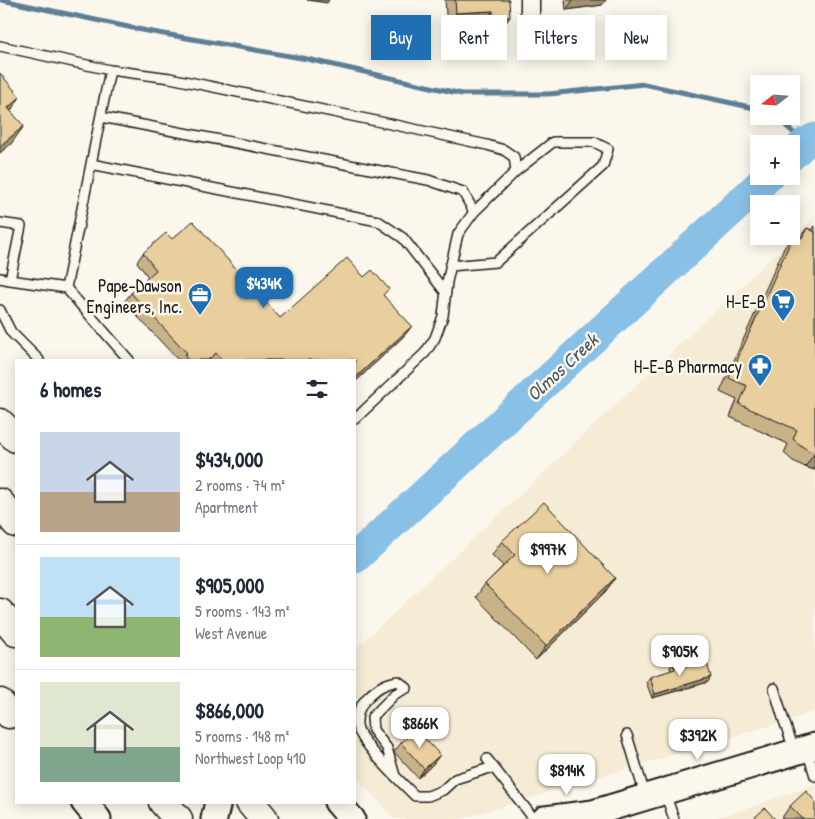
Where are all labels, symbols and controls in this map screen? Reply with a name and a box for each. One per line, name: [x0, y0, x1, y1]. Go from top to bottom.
chip: Buy: [371, 15, 431, 60]
chip: Rent: [441, 15, 507, 60]
chip: Filters: [517, 15, 595, 60]
chip: New: [605, 15, 667, 60]
north arrow: [750, 75, 800, 125]
map controls: [750, 75, 800, 245]
button: +: [750, 135, 800, 185]
button: −: [750, 195, 800, 245]
pin: $434K: [229, 266, 299, 309]
text: $434K: [246, 272, 282, 294]
place label: Pape-Dawson Engineers, Inc.: [87, 273, 182, 319]
office icon: Pape-Dawson Engineers, Inc.: [187, 282, 213, 316]
supermarket icon: H-E-B: [770, 288, 796, 322]
place label: H-E-B: [726, 289, 766, 314]
water label: Olmos Creek: [521, 326, 605, 407]
pharmacy icon: H-E-B Pharmacy: [747, 353, 773, 387]
place label: H-E-B Pharmacy: [634, 354, 742, 379]
text: 6 homes: [40, 375, 101, 404]
icon: filters: [303, 375, 331, 403]
text: $434,000: [195, 445, 263, 474]
icon: home: [80, 452, 140, 512]
text: 2 rooms · 74 m²: [195, 474, 285, 496]
text: Apartment: [195, 496, 258, 518]
pin: $997K: [513, 532, 583, 575]
text: $997K: [530, 538, 566, 560]
text: $905,000: [195, 571, 264, 600]
icon: home: [80, 577, 140, 637]
text: 5 rooms · 143 m²: [195, 600, 289, 622]
text: West Avenue: [195, 622, 267, 644]
pin: $905K: [645, 634, 715, 677]
text: $905K: [662, 640, 698, 662]
text: $866,000: [195, 696, 264, 725]
icon: home: [80, 702, 140, 762]
pin: $866K: [385, 706, 455, 749]
text: $866K: [402, 712, 438, 734]
pin: $392K: [663, 718, 733, 761]
text: $392K: [679, 724, 717, 746]
text: 5 rooms · 148 m²: [195, 725, 289, 747]
text: Northwest Loop 410: [195, 747, 306, 769]
pin: $814K: [532, 754, 602, 796]
text: $814K: [549, 759, 585, 781]

